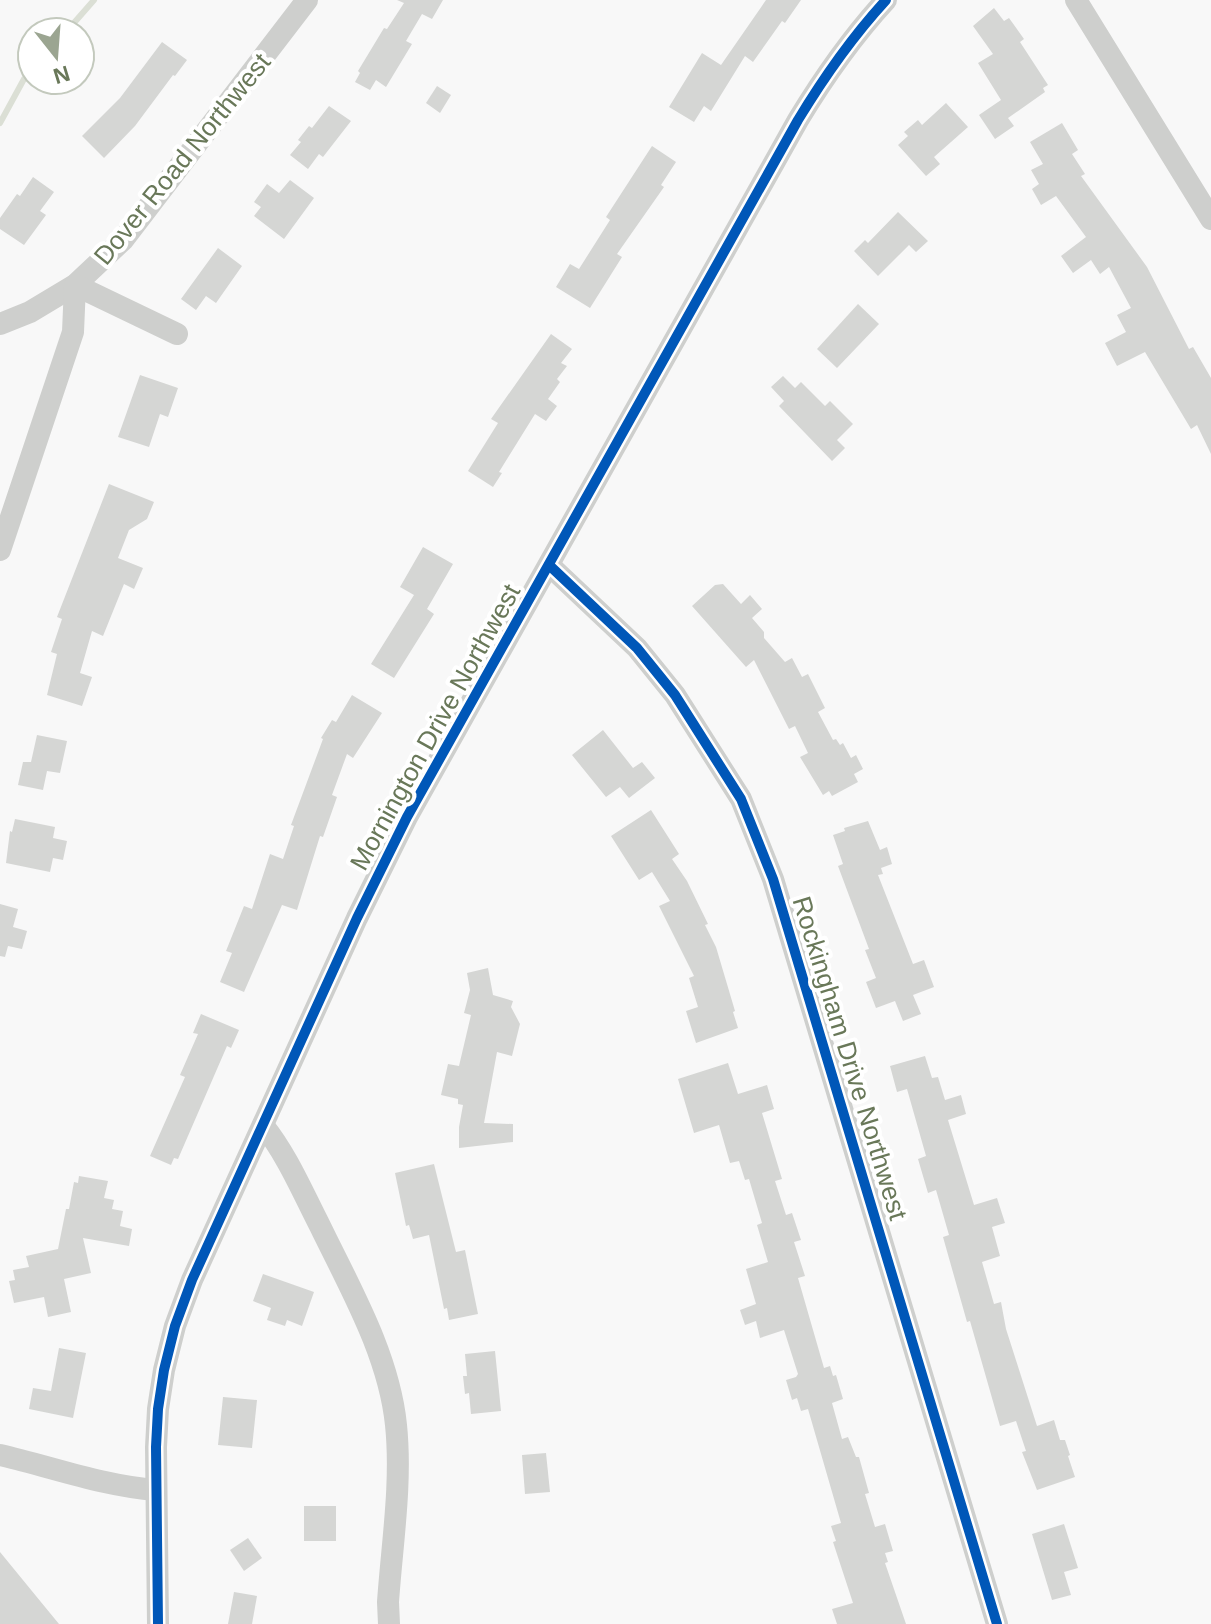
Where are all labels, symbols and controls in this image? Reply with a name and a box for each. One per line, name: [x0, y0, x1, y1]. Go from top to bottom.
north arrow: [16, 16, 96, 96]
street label: Dover Road Northwest: [88, 47, 277, 271]
text: N: [50, 60, 73, 89]
street label: Mornington Drive Northwest: [344, 578, 527, 875]
street label: Rockingham Drive Northwest: [786, 893, 914, 1224]

